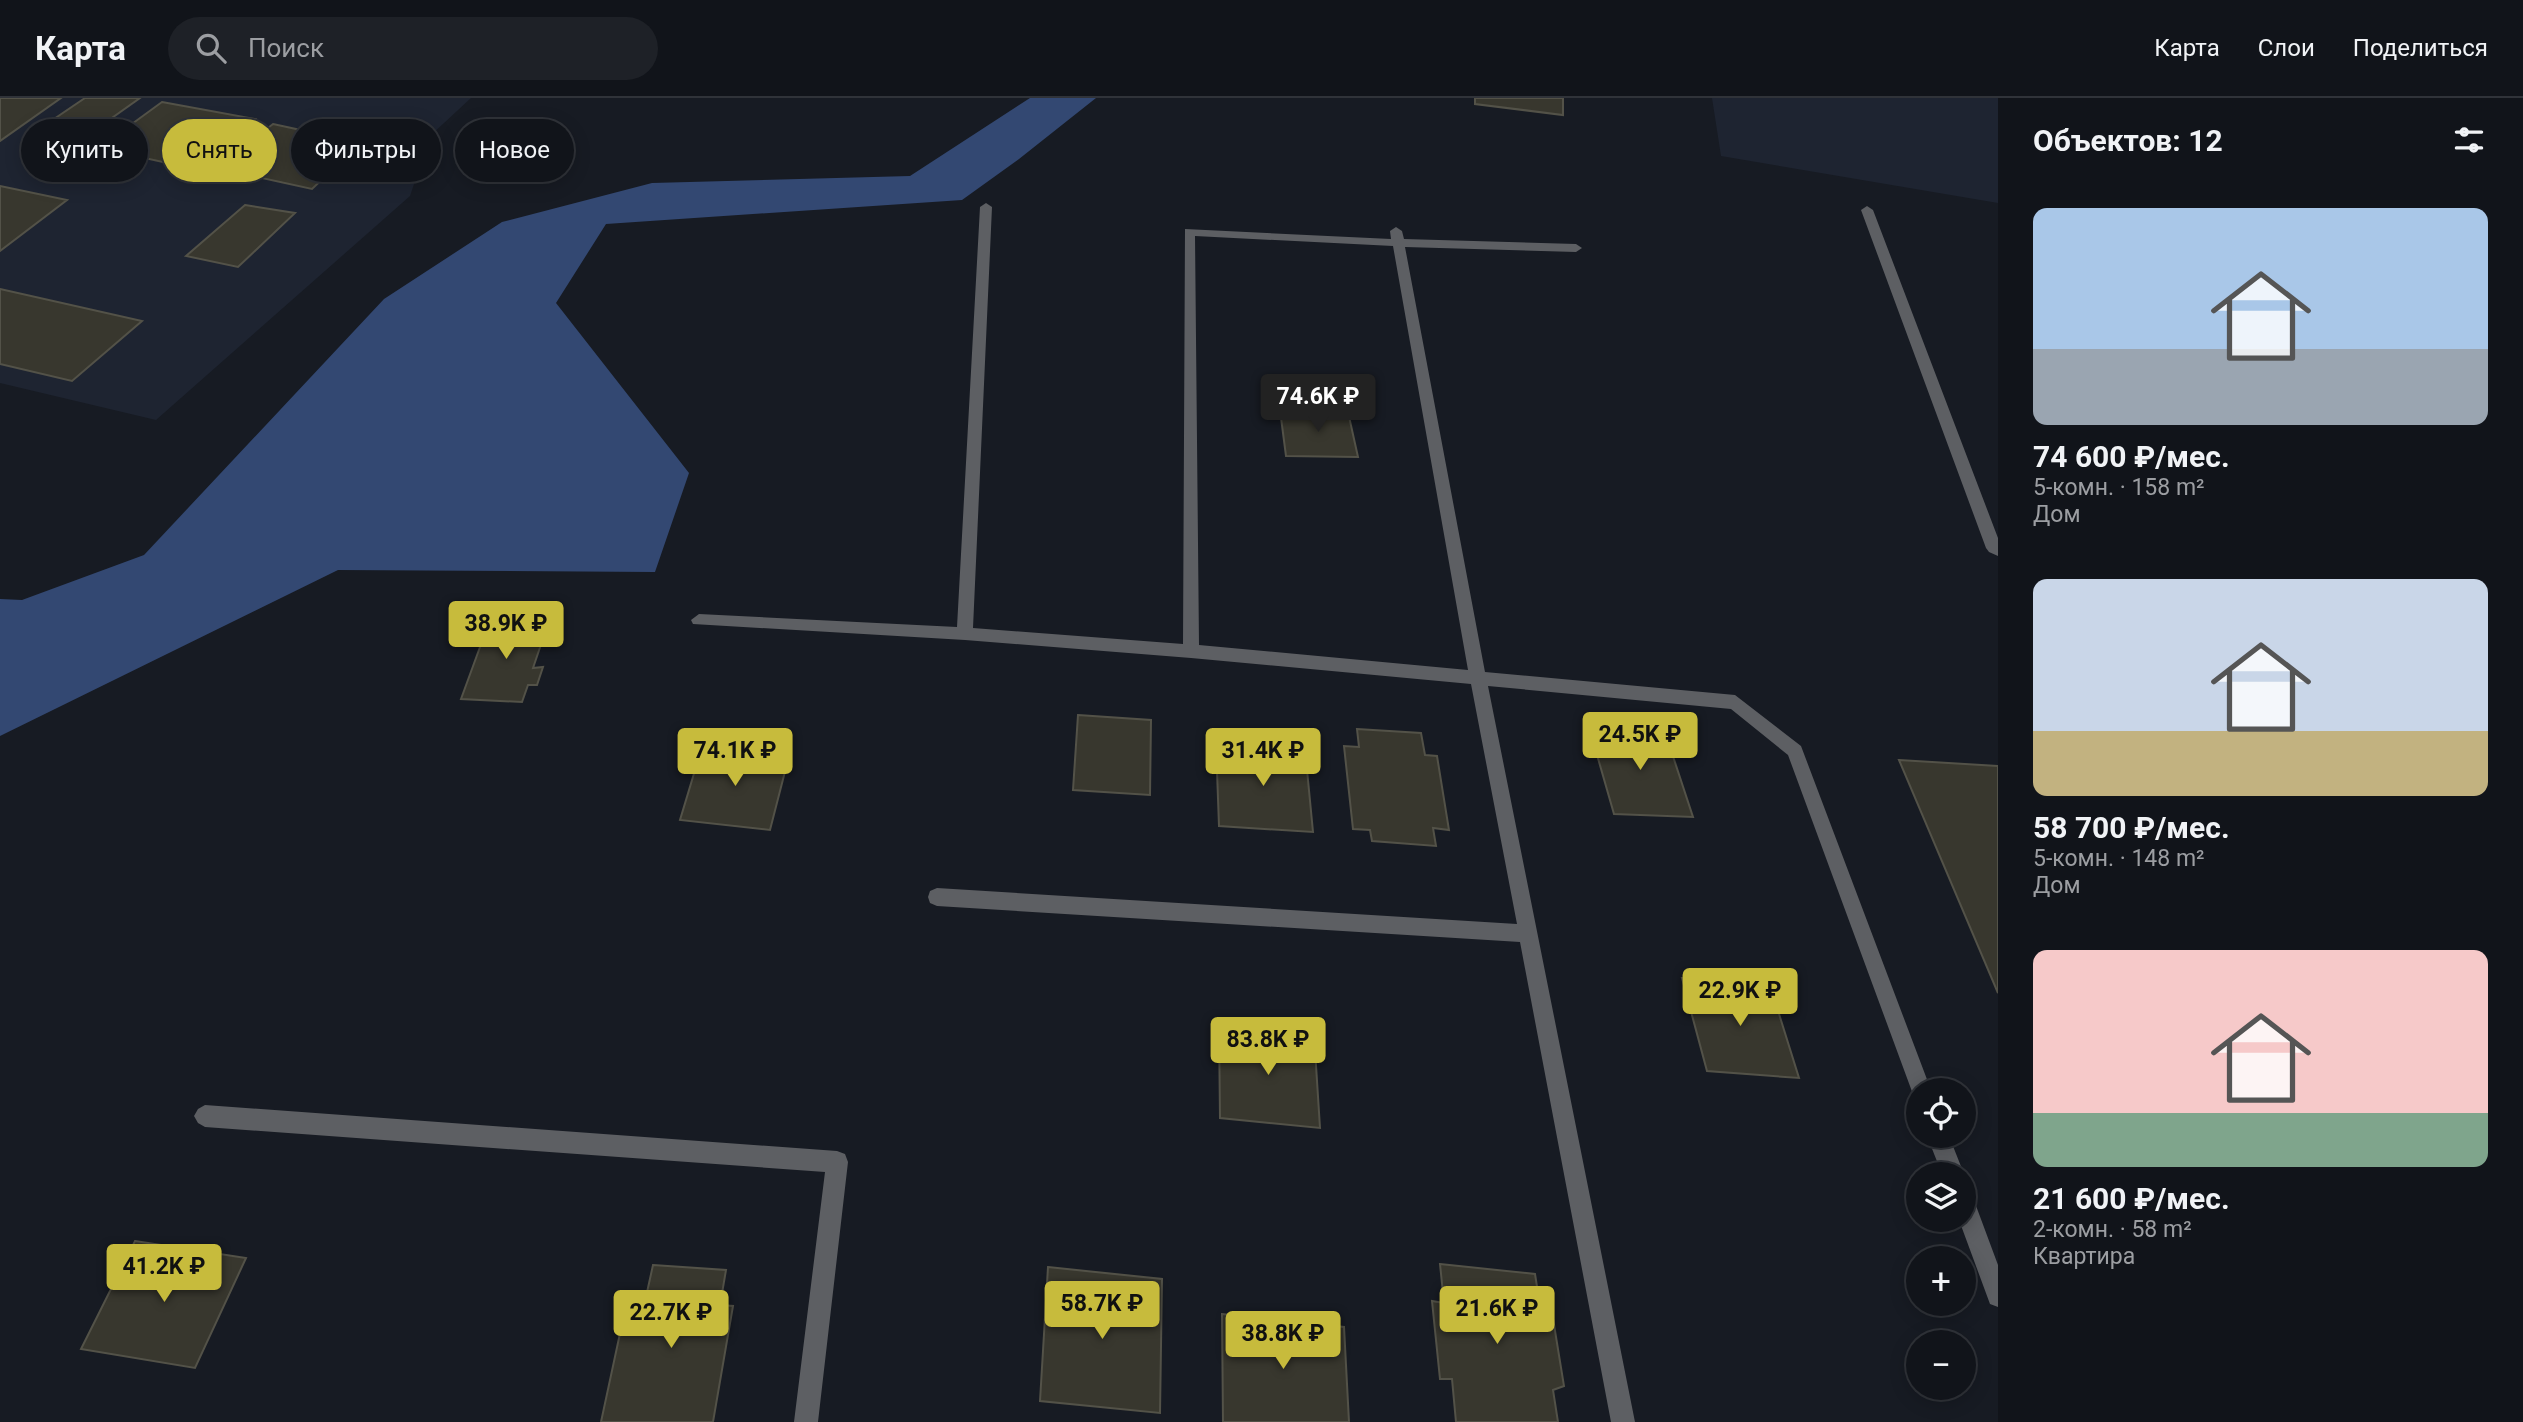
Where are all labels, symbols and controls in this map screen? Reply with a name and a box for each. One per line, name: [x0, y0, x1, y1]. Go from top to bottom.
search box: [168, 17, 658, 80]
text: Карта: [35, 29, 126, 68]
icon: search: [192, 29, 230, 67]
text: Поиск: [248, 33, 324, 63]
text: Карта: [2154, 34, 2220, 62]
text: Слои: [2258, 34, 2315, 62]
text: Поделиться: [2353, 34, 2488, 62]
chip: Купить: [21, 119, 148, 182]
chip: Снять: [162, 119, 277, 182]
chip: Фильтры: [291, 119, 441, 182]
chip: Новое: [455, 119, 574, 182]
icon: filters: [2450, 121, 2488, 159]
text: Объектов: 12: [2033, 123, 2223, 158]
icon: home: [2198, 253, 2324, 379]
pin: 74.6K ₽: [1253, 374, 1383, 434]
text: 74.6K ₽: [1277, 383, 1359, 410]
text: 74 600 ₽/мес.: [2033, 439, 2230, 474]
text: 5-комн. · 158 m²: [2033, 474, 2205, 501]
text: Дом: [2033, 501, 2080, 528]
pin: 38.9K ₽: [441, 602, 571, 661]
text: 38.9K ₽: [465, 610, 547, 637]
icon: home: [2198, 624, 2324, 750]
pin: 24.5K ₽: [1575, 712, 1705, 772]
text: 24.5K ₽: [1599, 721, 1681, 748]
pin: 74.1K ₽: [670, 728, 800, 788]
pin: 31.4K ₽: [1198, 728, 1328, 788]
text: 74.1K ₽: [694, 737, 776, 764]
text: 31.4K ₽: [1222, 737, 1304, 764]
text: 58 700 ₽/мес.: [2033, 810, 2230, 845]
text: 5-комн. · 148 m²: [2033, 845, 2205, 872]
text: Дом: [2033, 872, 2080, 899]
pin: 22.9K ₽: [1675, 968, 1805, 1028]
text: 22.9K ₽: [1699, 977, 1781, 1004]
icon: home: [2198, 995, 2324, 1121]
pin: 83.8K ₽: [1203, 1018, 1333, 1077]
text: 83.8K ₽: [1227, 1026, 1309, 1053]
map controls: [1906, 1078, 1976, 1400]
button: locate: [1906, 1078, 1976, 1148]
button: layers: [1906, 1162, 1976, 1232]
text: 21 600 ₽/мес.: [2033, 1181, 2230, 1216]
text: 2-комн. · 58 m²: [2033, 1216, 2192, 1243]
text: Квартира: [2033, 1243, 2135, 1270]
pin: 41.2K ₽: [99, 1244, 229, 1304]
button: +: [1906, 1246, 1976, 1316]
text: 41.2K ₽: [123, 1253, 205, 1280]
pin: 58.7K ₽: [1037, 1282, 1167, 1341]
pin: 21.6K ₽: [1432, 1286, 1562, 1346]
pin: 22.7K ₽: [606, 1290, 736, 1350]
text: 58.7K ₽: [1061, 1290, 1143, 1317]
text: 21.6K ₽: [1456, 1295, 1538, 1322]
text: 22.7K ₽: [630, 1299, 712, 1326]
pin: 38.8K ₽: [1218, 1312, 1348, 1371]
text: 38.8K ₽: [1242, 1320, 1324, 1347]
button: −: [1906, 1330, 1976, 1400]

